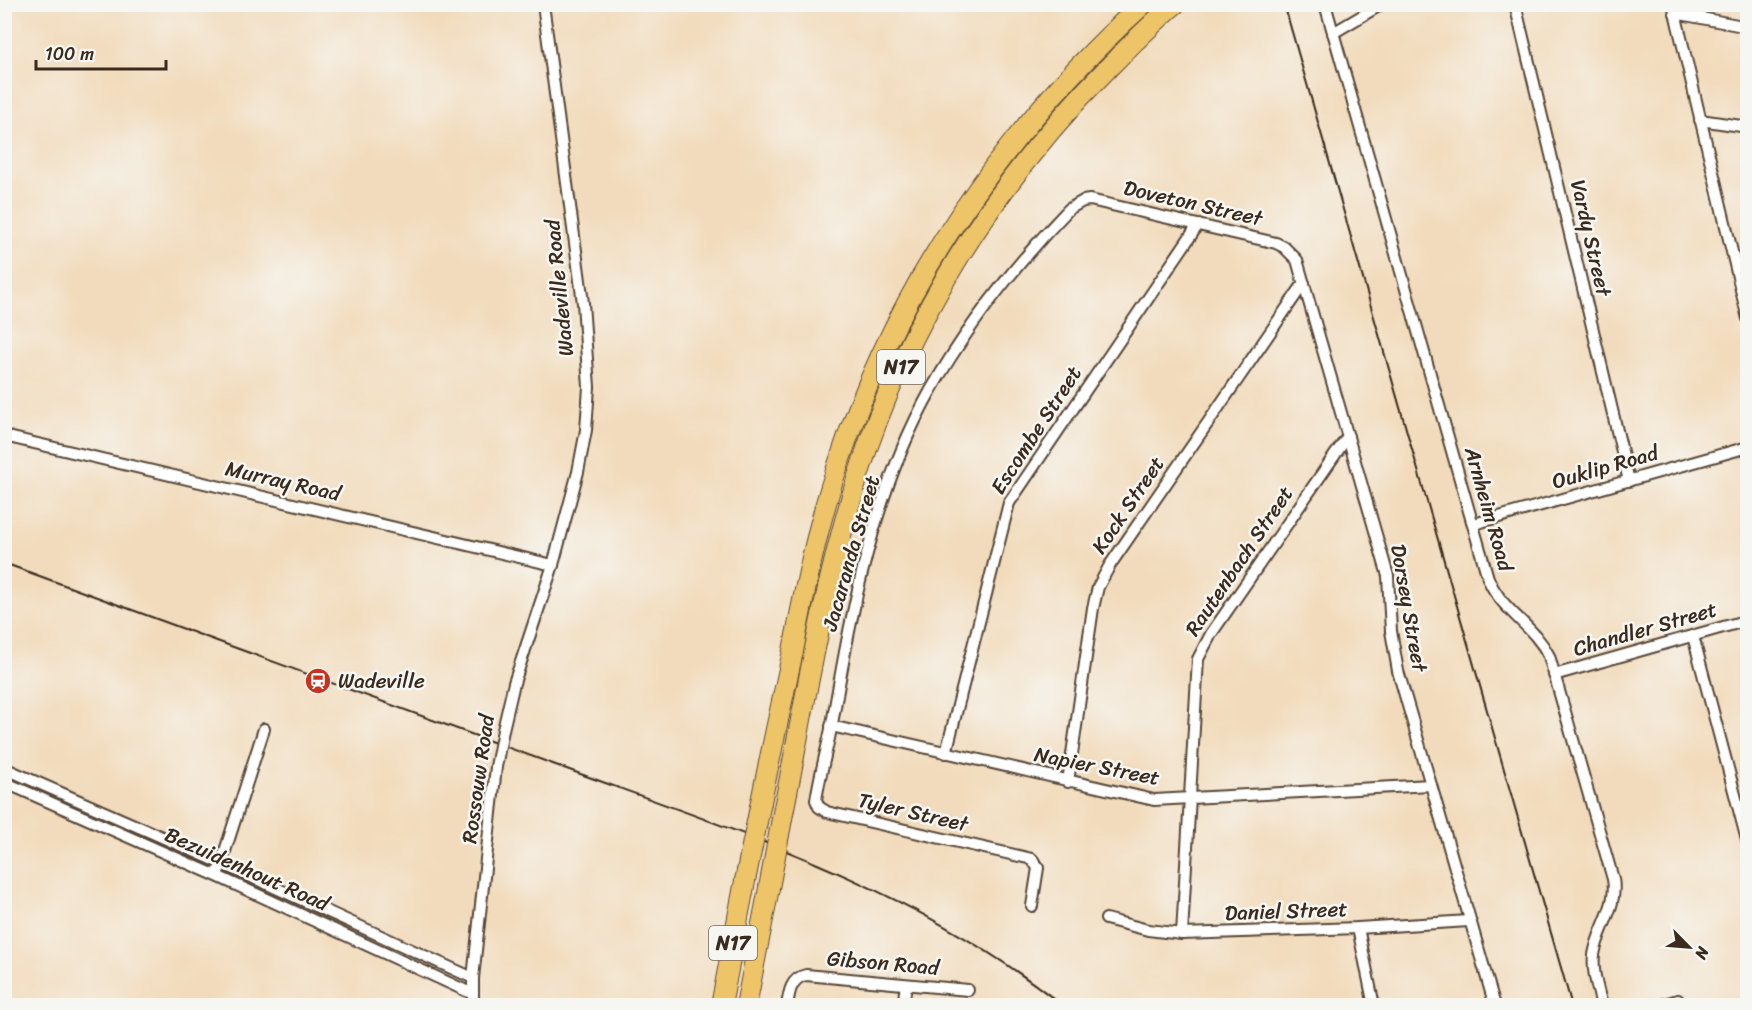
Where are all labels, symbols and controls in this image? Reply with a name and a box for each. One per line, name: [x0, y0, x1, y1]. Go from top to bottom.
scale bar: [36, 33, 166, 71]
text: 100 m: [45, 38, 94, 70]
street label: Doveton Street: [1120, 169, 1268, 238]
street label: Vardy Street: [1559, 176, 1623, 301]
street label: Wadeville Road: [533, 216, 585, 358]
road number: N17: [877, 350, 925, 384]
street label: Escombe Street: [980, 358, 1092, 502]
street label: Ouklip Road: [1547, 433, 1665, 500]
street label: Arnheim Road: [1453, 441, 1525, 577]
street label: Kock Street: [1081, 448, 1175, 562]
street label: Murray Road: [222, 449, 346, 513]
street label: Jacaranda Street: [810, 471, 891, 636]
street label: Rautenbach Street: [1174, 478, 1304, 644]
street label: Dorsey Street: [1379, 541, 1439, 676]
street label: Chandler Street: [1569, 590, 1721, 668]
place label: Wadeville: [338, 662, 425, 700]
station icon: Wadeville: [303, 666, 333, 696]
street label: Rossouw Road: [450, 710, 506, 846]
street label: Napier Street: [1031, 735, 1163, 797]
street label: Tyler Street: [854, 781, 973, 843]
street label: Bezuidenhout Road: [158, 816, 337, 923]
street label: Daniel Street: [1224, 890, 1348, 932]
north arrow: [1659, 917, 1719, 977]
road number: N17: [709, 926, 757, 960]
street label: Gibson Road: [825, 939, 943, 987]
text: N: [1686, 941, 1718, 965]

